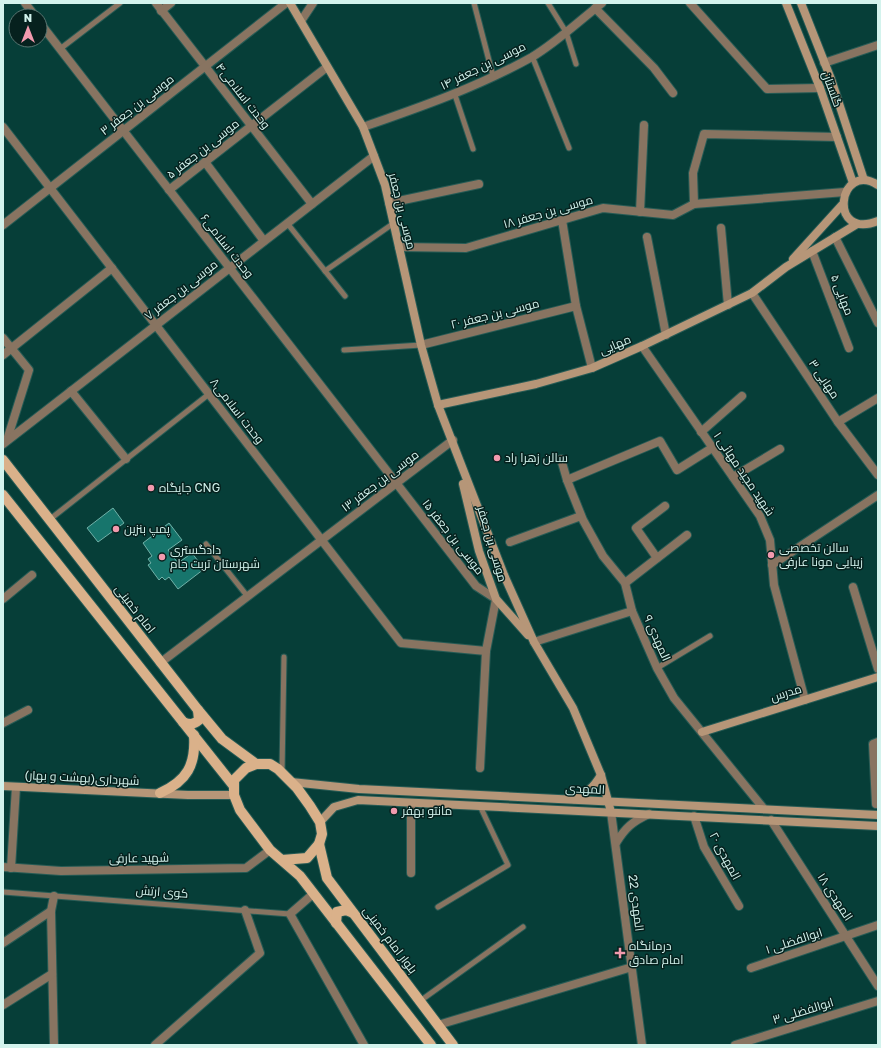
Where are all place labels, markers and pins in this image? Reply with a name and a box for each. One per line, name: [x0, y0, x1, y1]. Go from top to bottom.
place label: سالن زهرا راد: [505, 450, 568, 465]
marker: سالن زهرا راد: [492, 453, 502, 463]
place label: جایگاه CNG: [159, 480, 220, 495]
marker: جایگاه CNG: [146, 483, 156, 493]
place label: پمپ بنزین: [124, 521, 171, 538]
marker: پمپ بنزین: [111, 524, 121, 534]
place label: سالن تخصصی زیبایی مونا عارفی: [779, 540, 863, 569]
place label: دادگستری شهرستان تربت جام: [170, 542, 260, 572]
marker: سالن تخصصی زیبایی مونا عارفی: [766, 550, 776, 560]
marker: دادگستری شهرستان تربت جام: [157, 552, 167, 562]
place label: مانتو بهفر: [401, 803, 452, 818]
marker: مانتو بهفر: [389, 806, 399, 816]
place label: درمانگاه امام صادق: [629, 938, 684, 968]
marker: درمانگاه امام صادق: [614, 947, 626, 959]

